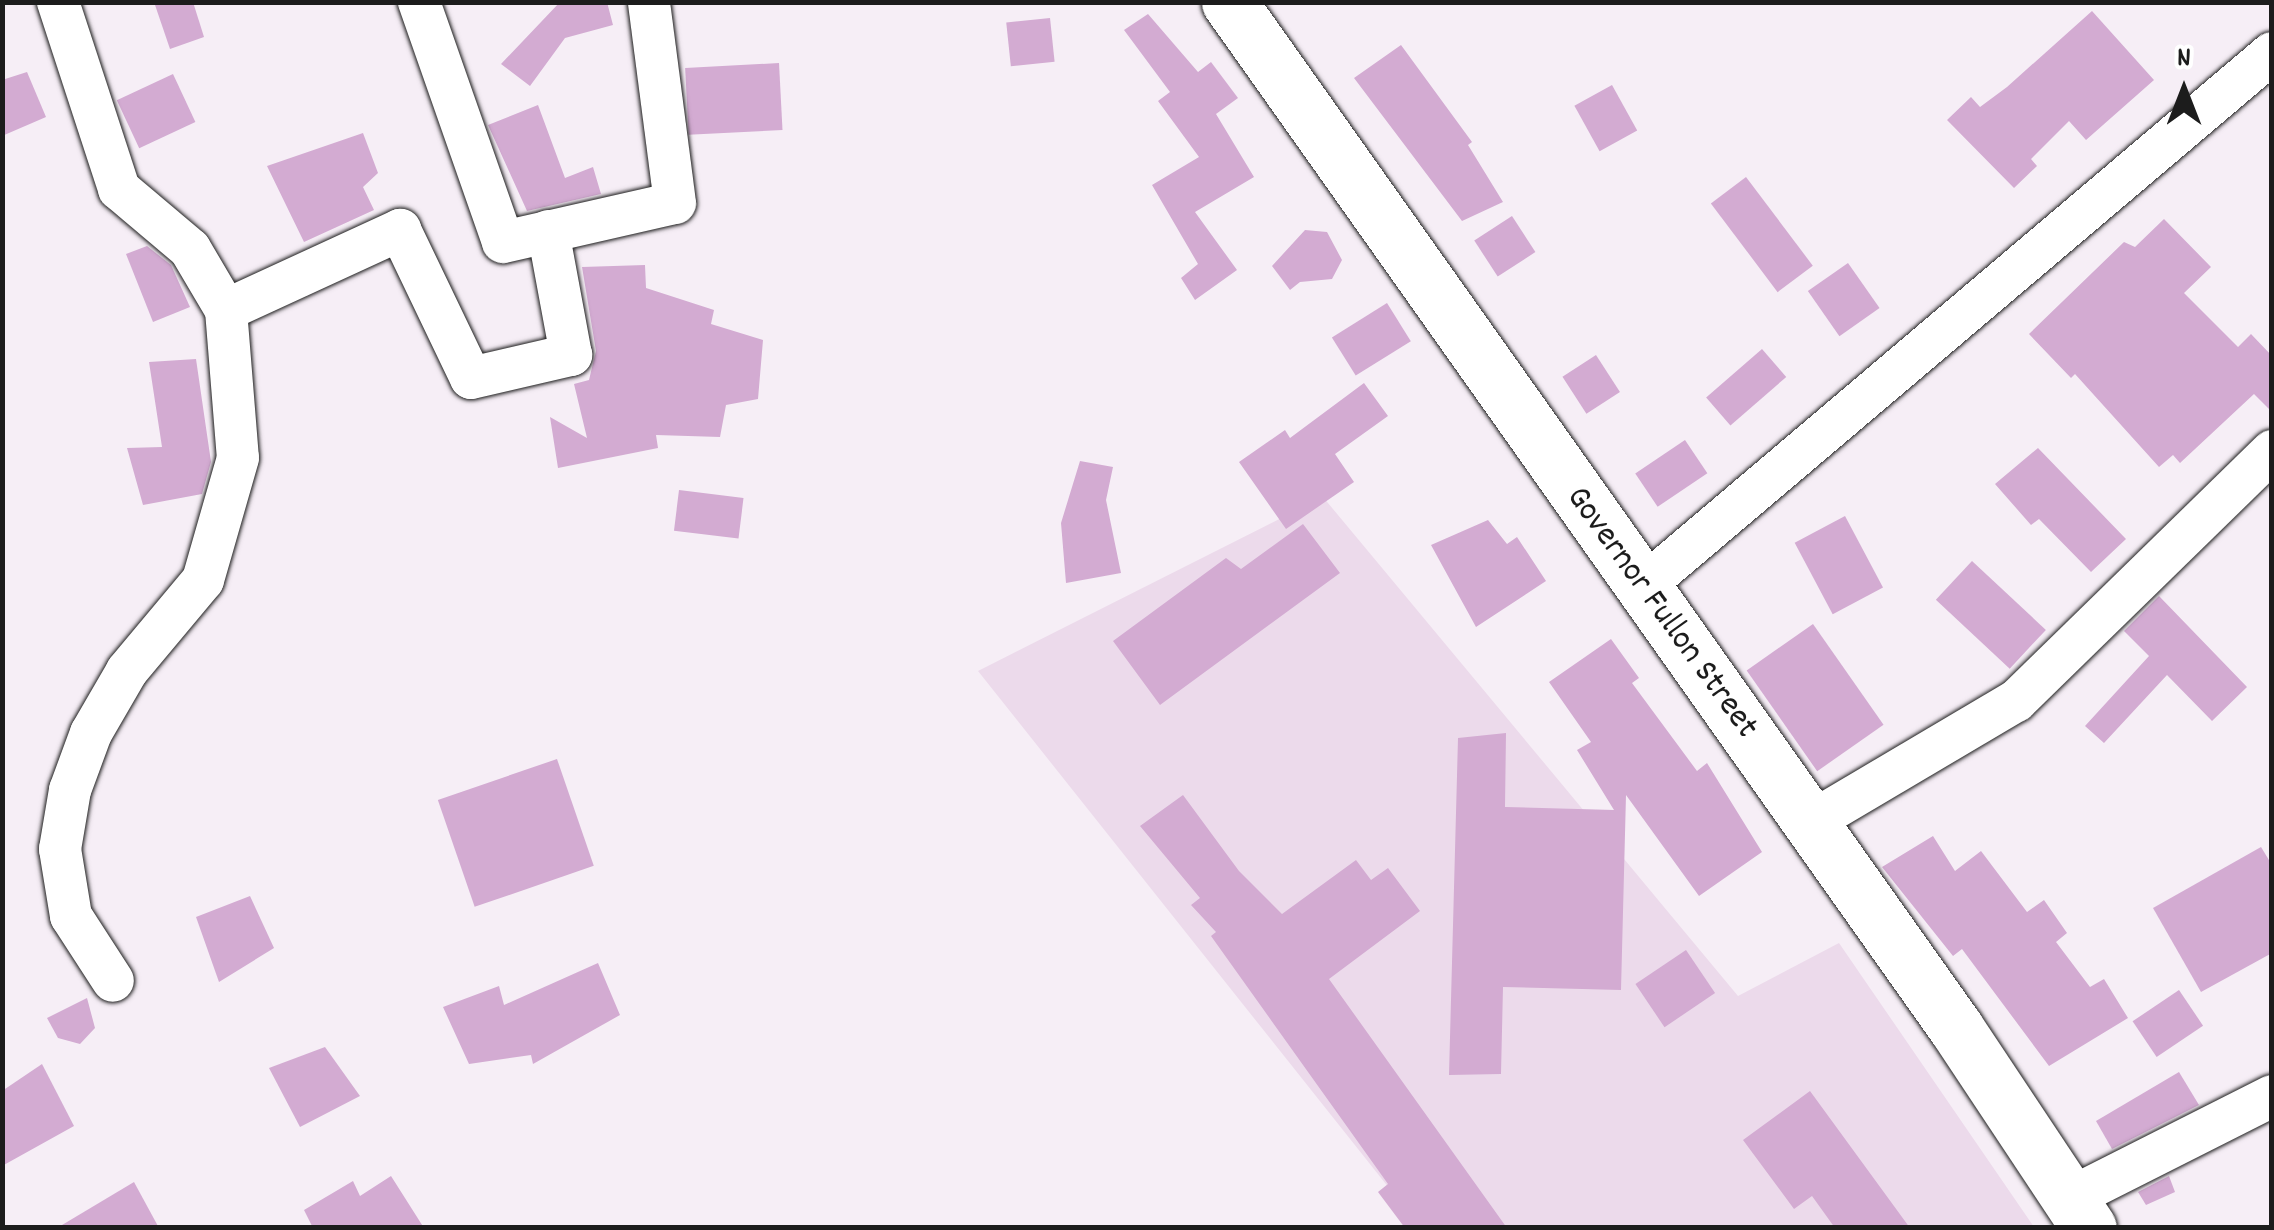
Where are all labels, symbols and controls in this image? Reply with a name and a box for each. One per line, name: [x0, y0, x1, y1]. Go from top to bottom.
north arrow: [2134, 40, 2234, 140]
text: N: [2177, 40, 2191, 80]
street label: Governor Fullon Street: [1556, 479, 1766, 747]

